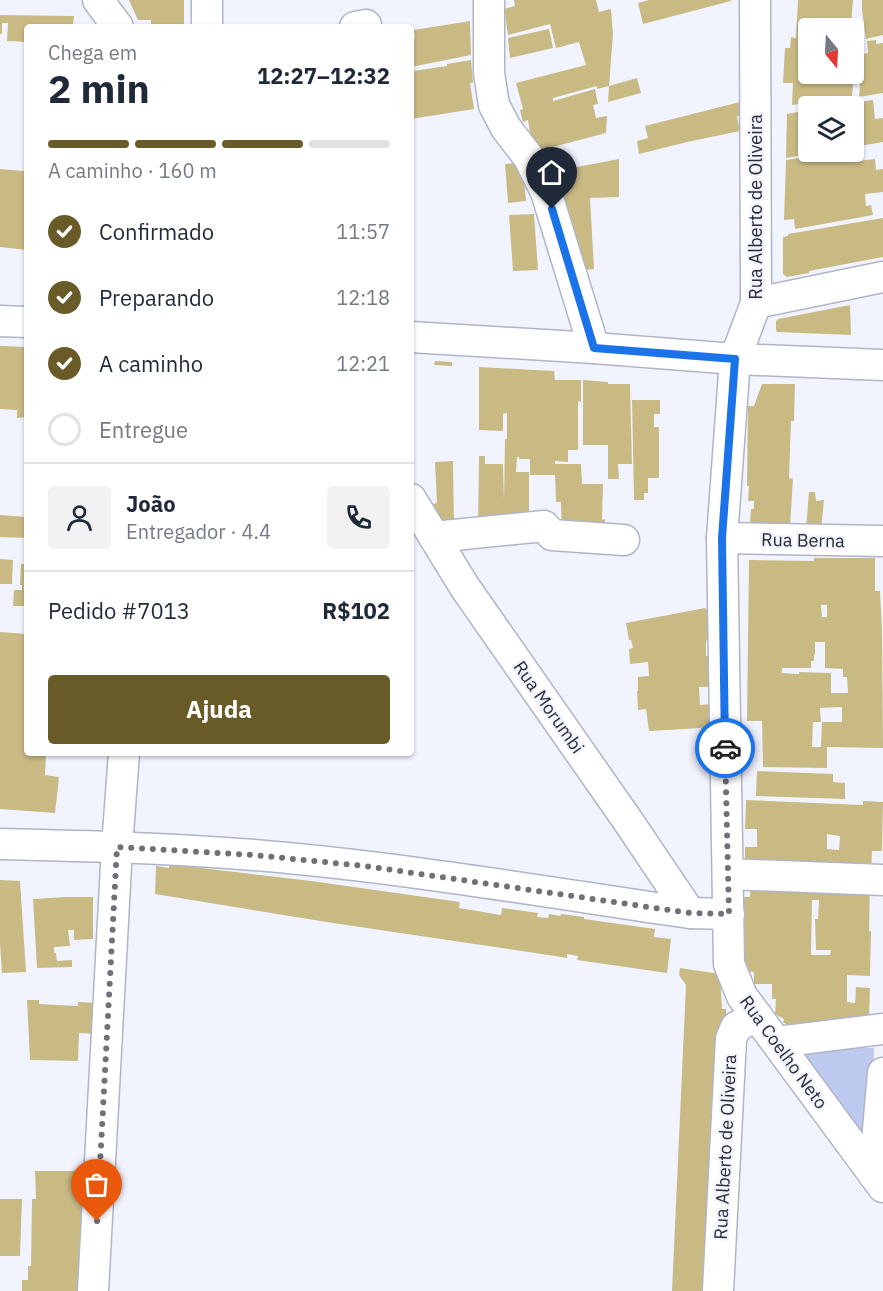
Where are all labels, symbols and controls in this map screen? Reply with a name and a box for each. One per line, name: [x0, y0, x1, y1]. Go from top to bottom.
north arrow: [798, 18, 864, 84]
map controls: [798, 18, 864, 162]
text: Chega em: [48, 39, 137, 66]
text: 12:27–12:32: [257, 61, 390, 90]
text: 2 min: [48, 63, 150, 114]
button: layers: [798, 96, 864, 162]
street label: Rua Alberto de Oliveira: [744, 114, 767, 300]
pin: [526, 147, 577, 209]
icon: home: [535, 156, 568, 189]
text: A caminho · 160 m: [48, 157, 217, 184]
icon: check: [48, 215, 81, 248]
text: Confirmado: [99, 217, 214, 246]
text: 11:57: [336, 218, 390, 245]
icon: check: [48, 281, 81, 314]
text: Preparando: [99, 283, 214, 312]
text: 12:18: [336, 284, 390, 311]
icon: check: [48, 347, 81, 380]
text: A caminho: [99, 349, 203, 378]
text: 12:21: [336, 350, 390, 377]
text: Entregue: [99, 415, 188, 444]
button: person: [48, 486, 111, 549]
button: phone: [327, 486, 390, 549]
text: João: [126, 489, 176, 518]
text: Entregador · 4.4: [126, 518, 271, 545]
street label: Rua Berna: [761, 528, 845, 552]
text: Pedido #7013: [48, 596, 190, 625]
text: R$102: [322, 596, 390, 625]
street label: Rua Morumbi: [509, 656, 589, 758]
button: Ajuda: [48, 675, 390, 744]
courier: [695, 718, 755, 778]
icon: car: [709, 732, 742, 765]
street label: Rua Coelho Neto: [735, 991, 833, 1113]
street label: Rua Alberto de Oliveira: [709, 1053, 741, 1240]
pin: [71, 1159, 122, 1221]
icon: bag: [80, 1168, 113, 1201]

